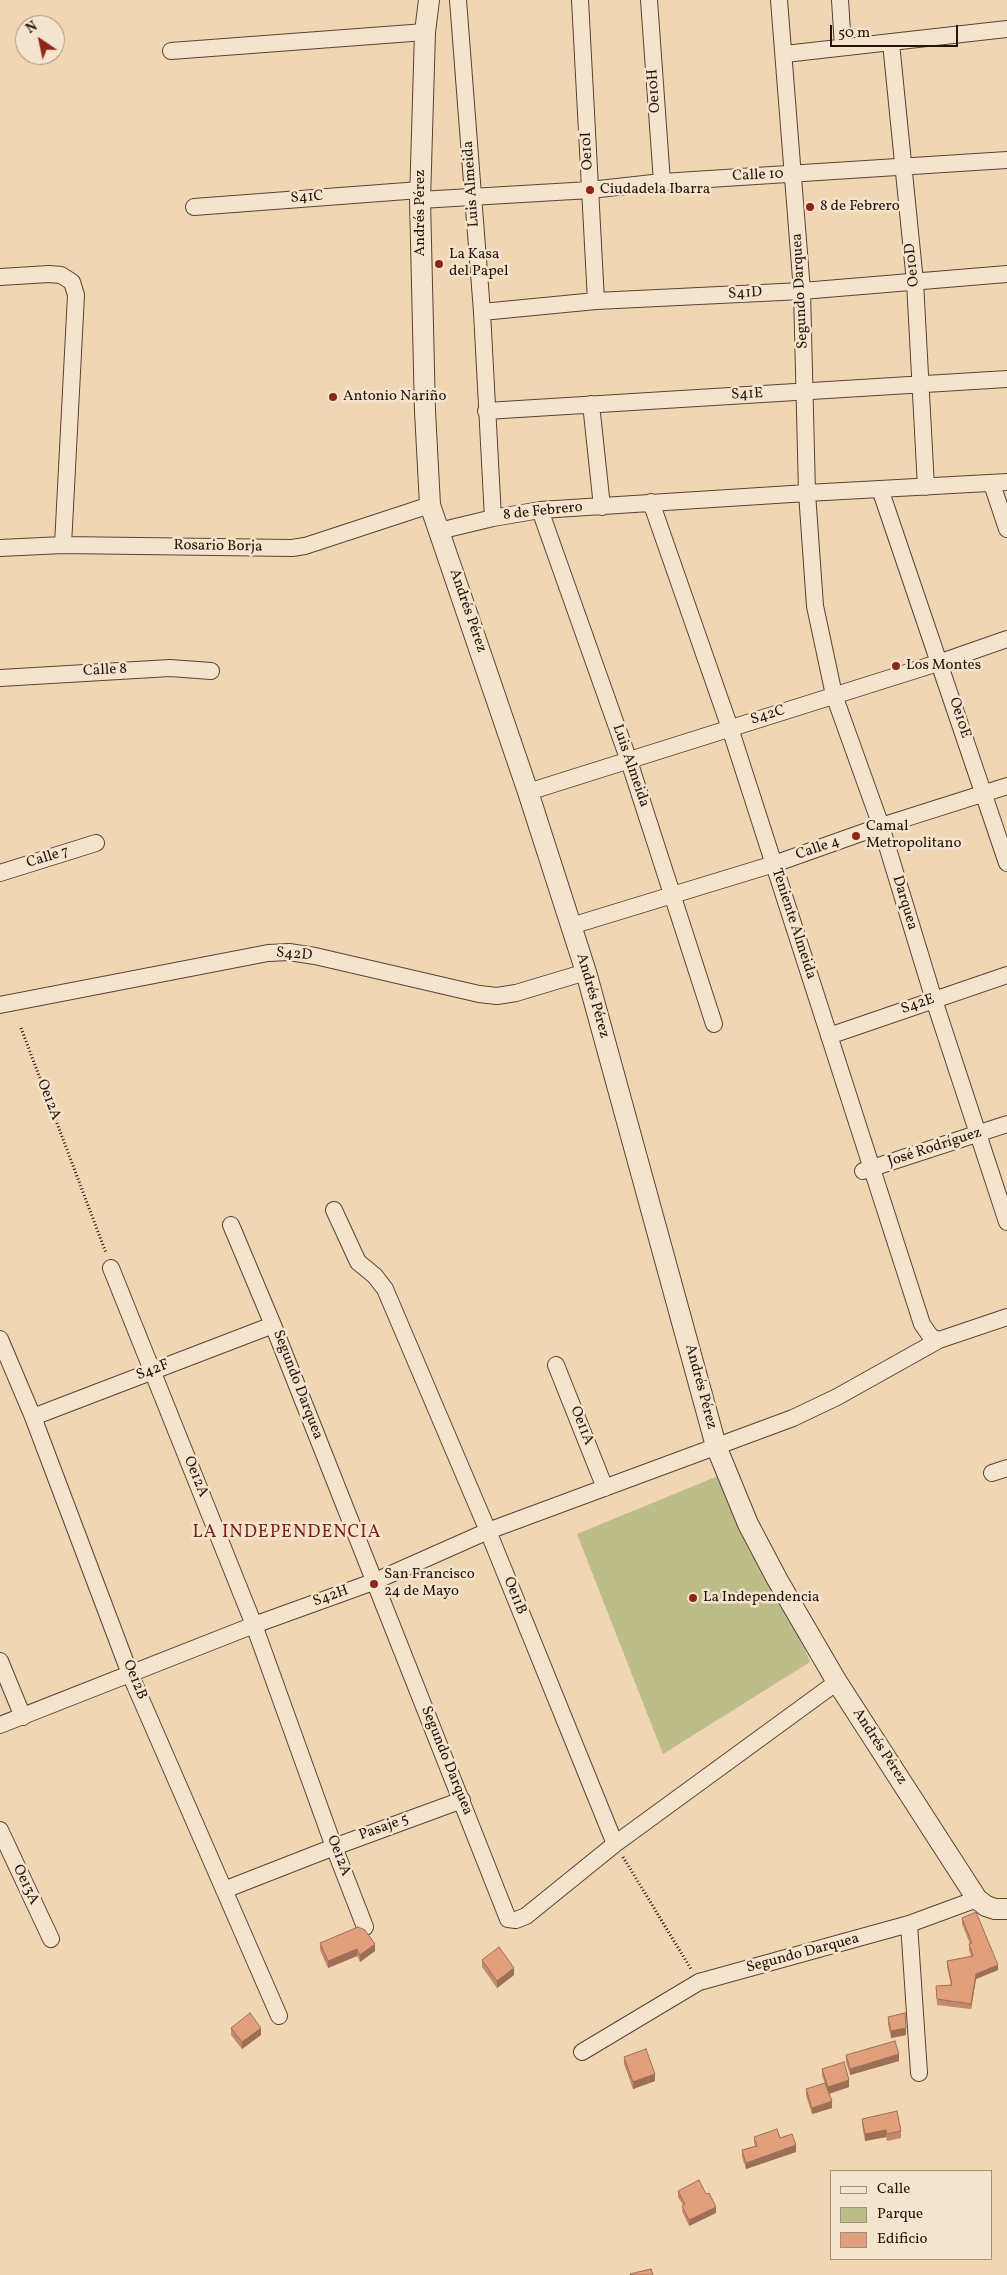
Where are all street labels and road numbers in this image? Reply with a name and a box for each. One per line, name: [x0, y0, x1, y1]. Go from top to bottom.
street label: Oe10H: [644, 68, 666, 114]
street label: Oe10I: [578, 131, 598, 171]
street label: Luis Almeida: [460, 140, 484, 228]
street label: Calle 10: [732, 166, 784, 186]
street label: Andrés Pérez: [412, 169, 430, 257]
street label: S41C: [290, 188, 324, 208]
street label: Segundo Darquea: [789, 233, 813, 349]
street label: Oe10D: [902, 242, 924, 288]
street label: S41D: [728, 284, 762, 304]
street label: S41E: [731, 385, 763, 405]
street label: 8 de Febrero: [502, 499, 584, 525]
street label: Rosario Borja: [173, 537, 263, 557]
street label: Andrés Pérez: [444, 567, 490, 655]
street label: Calle 8: [83, 661, 127, 681]
street label: Oe10E: [944, 695, 974, 741]
street label: S42C: [749, 702, 787, 730]
street label: Luis Almeida: [607, 722, 653, 810]
street label: Calle 4: [794, 833, 842, 865]
street label: Calle 7: [25, 843, 71, 873]
street label: Teniente Almeida: [767, 866, 819, 982]
street label: Darquea: [887, 874, 921, 932]
street label: S42D: [275, 944, 313, 966]
street label: Andrés Pérez: [571, 952, 613, 1040]
street label: S42E: [899, 991, 937, 1019]
street label: Oe12A: [32, 1077, 64, 1123]
street label: José Rodríguez: [886, 1124, 984, 1172]
street label: Segundo Darquea: [268, 1328, 326, 1442]
street label: Andrés Pérez: [680, 1343, 720, 1431]
street label: S42F: [134, 1357, 172, 1385]
street label: Oe11A: [565, 1404, 597, 1448]
street label: Oe12A: [179, 1454, 211, 1500]
street label: Oe11B: [498, 1575, 530, 1617]
street label: S42H: [311, 1582, 351, 1612]
street label: Oe12B: [118, 1657, 150, 1703]
street label: Segundo Darquea: [416, 1704, 476, 1818]
street label: Andrés Pérez: [848, 1706, 910, 1788]
street label: Pasaje 5: [357, 1811, 411, 1845]
street label: Oe12A: [322, 1833, 354, 1879]
street label: Oe13A: [8, 1862, 42, 1908]
street label: Segundo Darquea: [745, 1930, 861, 1978]

